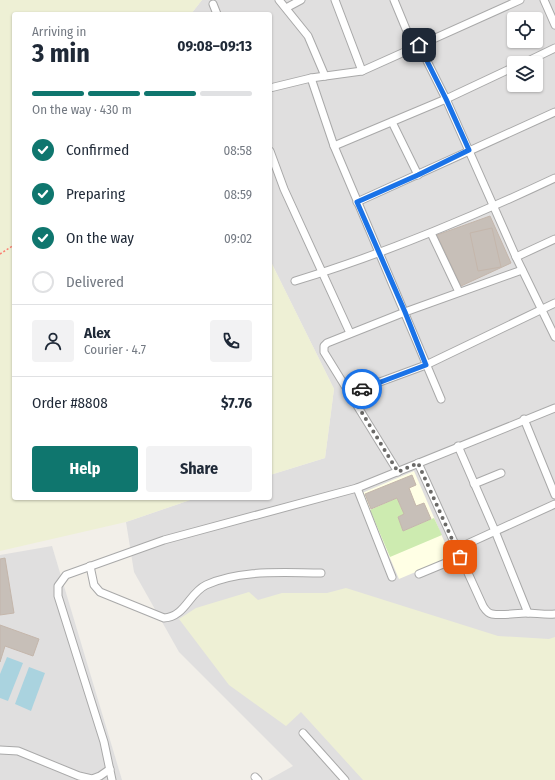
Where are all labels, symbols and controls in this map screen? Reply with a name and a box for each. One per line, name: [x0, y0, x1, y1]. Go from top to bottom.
map controls: [507, 12, 543, 92]
button: locate: [507, 12, 543, 48]
text: Arriving in: [32, 24, 86, 39]
pin: [402, 28, 436, 62]
icon: home: [408, 34, 430, 56]
text: 09:08–09:13: [177, 37, 252, 55]
text: 3 min: [32, 38, 90, 69]
button: layers: [507, 56, 543, 92]
text: On the way · 430 m: [32, 102, 132, 117]
icon: check: [32, 139, 54, 161]
text: Confirmed: [66, 141, 129, 159]
text: 08:58: [223, 143, 252, 158]
icon: check: [32, 183, 54, 205]
text: Preparing: [66, 185, 125, 203]
text: 08:59: [224, 187, 252, 202]
icon: check: [32, 227, 54, 249]
text: On the way: [66, 229, 134, 247]
text: 09:02: [224, 231, 252, 246]
text: Delivered: [66, 273, 124, 291]
button: person: [32, 320, 74, 362]
button: phone: [210, 320, 252, 362]
text: Alex: [84, 324, 111, 342]
text: Courier · 4.7: [84, 342, 146, 357]
courier: [342, 369, 382, 409]
icon: car: [351, 378, 373, 400]
text: Order #8808: [32, 394, 108, 412]
text: $7.76: [221, 394, 252, 412]
button: Help: [32, 446, 138, 492]
button: Share: [146, 446, 252, 492]
pin: [443, 540, 477, 574]
icon: bag: [449, 546, 471, 568]

